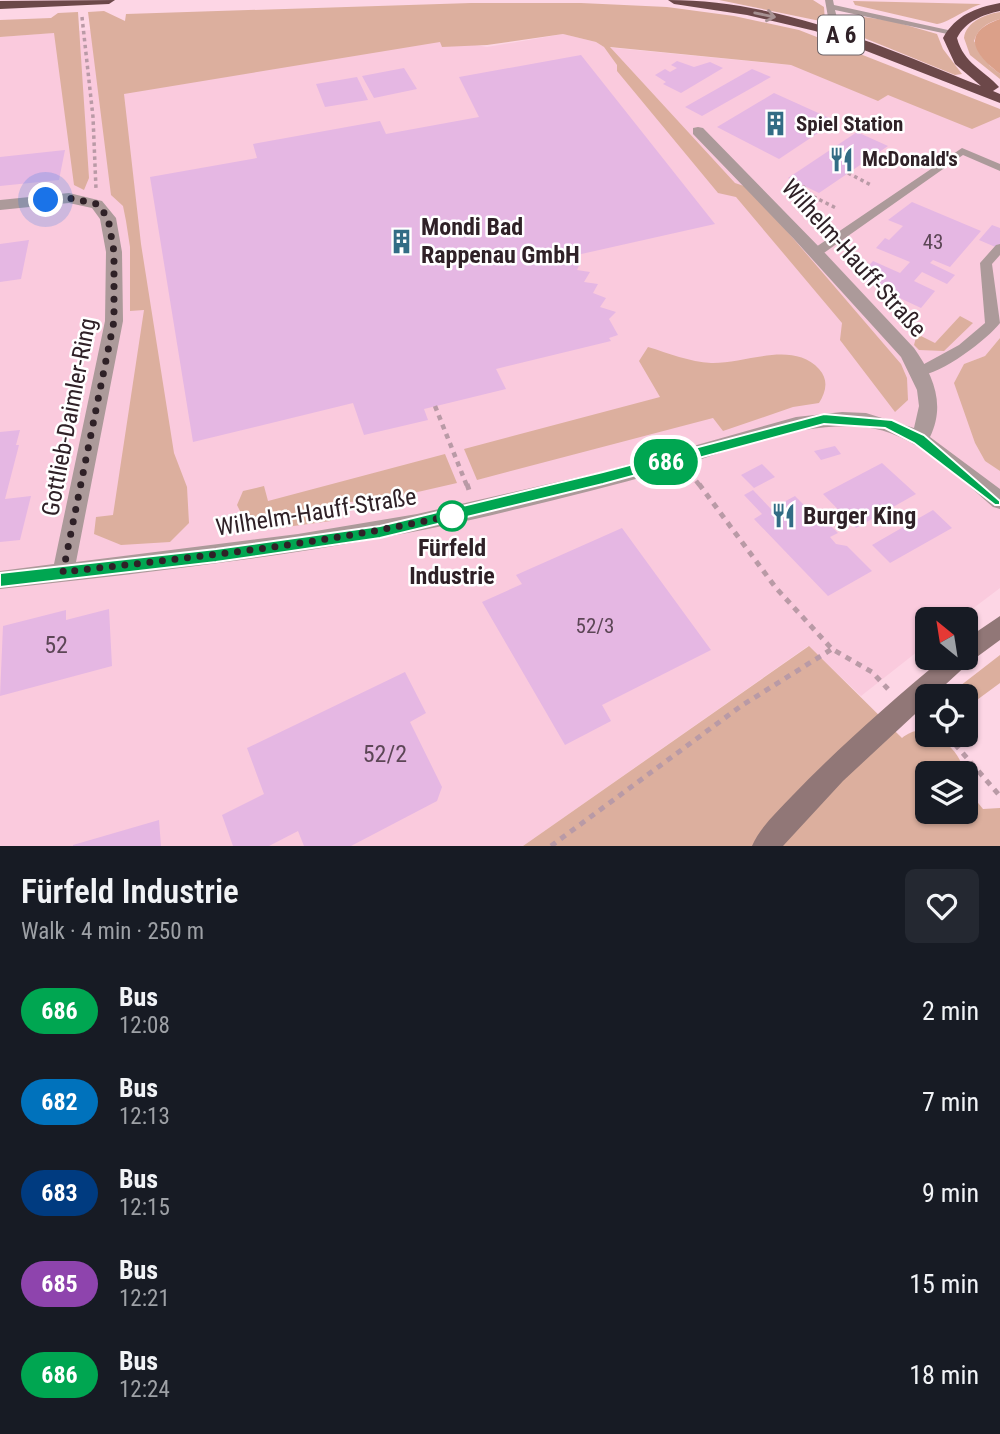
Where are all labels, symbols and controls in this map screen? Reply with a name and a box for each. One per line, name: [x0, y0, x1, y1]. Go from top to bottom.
one-way arrow: [753, 8, 776, 22]
road number: A 6: [818, 16, 864, 54]
building icon: Spiel Station: [762, 110, 790, 138]
place label: Spiel Station: [796, 112, 903, 136]
restaurant icon: McDonald's: [828, 145, 856, 173]
place label: McDonald's: [862, 147, 958, 171]
street label: Wilhelm-Hauff-Straße: [776, 173, 932, 343]
your location: [28, 182, 63, 217]
place label: Mondi Bad Rappenau GmbH: [421, 213, 580, 269]
building icon: Mondi Bad Rappenau GmbH: [387, 227, 415, 255]
house number: 43: [923, 230, 943, 254]
street label: Gottlieb-Daimler-Ring: [36, 316, 102, 518]
line badge: 686: [626, 439, 706, 485]
text: 686: [648, 448, 684, 476]
street label: Wilhelm-Hauff-Straße: [214, 482, 418, 542]
marker: Fürfeld Industrie: [437, 501, 467, 531]
restaurant icon: Burger King: [769, 502, 797, 530]
place label: Burger King: [803, 502, 916, 530]
place label: Fürfeld Industrie: [409, 534, 495, 590]
north arrow: [915, 607, 978, 670]
map controls: [915, 607, 978, 824]
house number: 52/3: [576, 614, 614, 638]
house number: 52: [44, 631, 68, 659]
button: locate: [915, 684, 978, 747]
house number: 52/2: [363, 740, 407, 768]
button: layers: [915, 761, 978, 824]
button: heart: [905, 869, 979, 943]
text: Fürfeld Industrie: [21, 872, 239, 911]
text: Walk · 4 min · 250 m: [21, 918, 204, 945]
text: Bus: [119, 982, 158, 1012]
text: 2 min: [922, 996, 979, 1026]
text: 686: [41, 997, 78, 1025]
text: 12:08: [119, 1012, 170, 1039]
text: Bus: [119, 1073, 158, 1103]
text: 7 min: [922, 1087, 979, 1117]
text: 682: [41, 1088, 78, 1116]
text: 12:13: [119, 1103, 170, 1130]
text: Bus: [119, 1164, 158, 1194]
text: 9 min: [922, 1178, 979, 1208]
text: 683: [41, 1179, 78, 1207]
text: 12:15: [119, 1194, 170, 1221]
text: Bus: [119, 1255, 158, 1285]
text: 15 min: [909, 1269, 979, 1299]
text: 685: [41, 1270, 78, 1298]
text: 12:21: [119, 1285, 170, 1312]
text: Bus: [119, 1346, 158, 1376]
text: 18 min: [909, 1360, 979, 1390]
text: 686: [41, 1361, 78, 1389]
text: 12:24: [119, 1376, 170, 1403]

